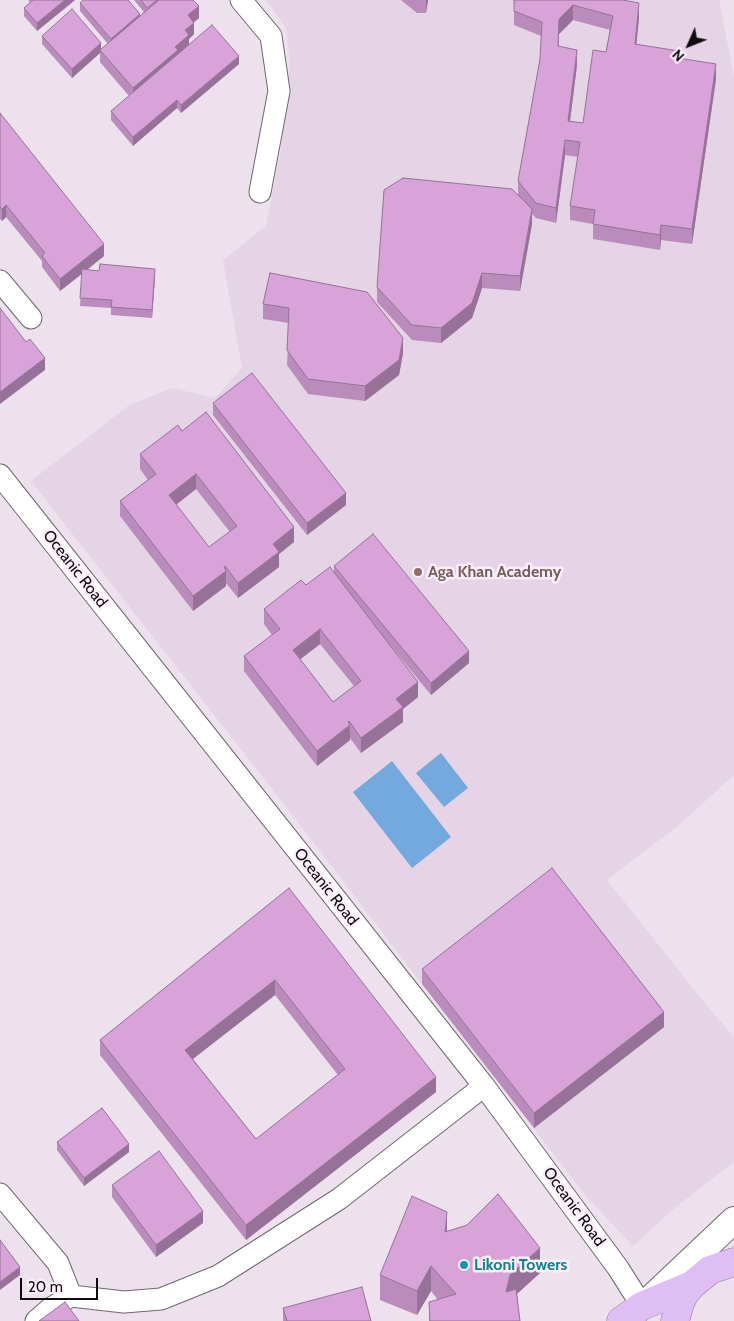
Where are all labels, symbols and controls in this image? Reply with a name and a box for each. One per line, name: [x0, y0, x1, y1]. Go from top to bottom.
north arrow: [664, 20, 714, 70]
text: N: [668, 46, 688, 65]
street label: Oceanic Road: [39, 526, 111, 612]
place label: Aga Khan Academy: [428, 562, 561, 582]
marker: Aga Khan Academy: [412, 566, 424, 578]
street label: Oceanic Road: [290, 844, 362, 930]
street label: Oceanic Road: [539, 1164, 609, 1250]
place label: Likoni Towers: [474, 1255, 567, 1275]
marker: Likoni Towers: [458, 1259, 470, 1271]
scale bar: [22, 1268, 100, 1300]
text: 20 m: [28, 1278, 63, 1296]

